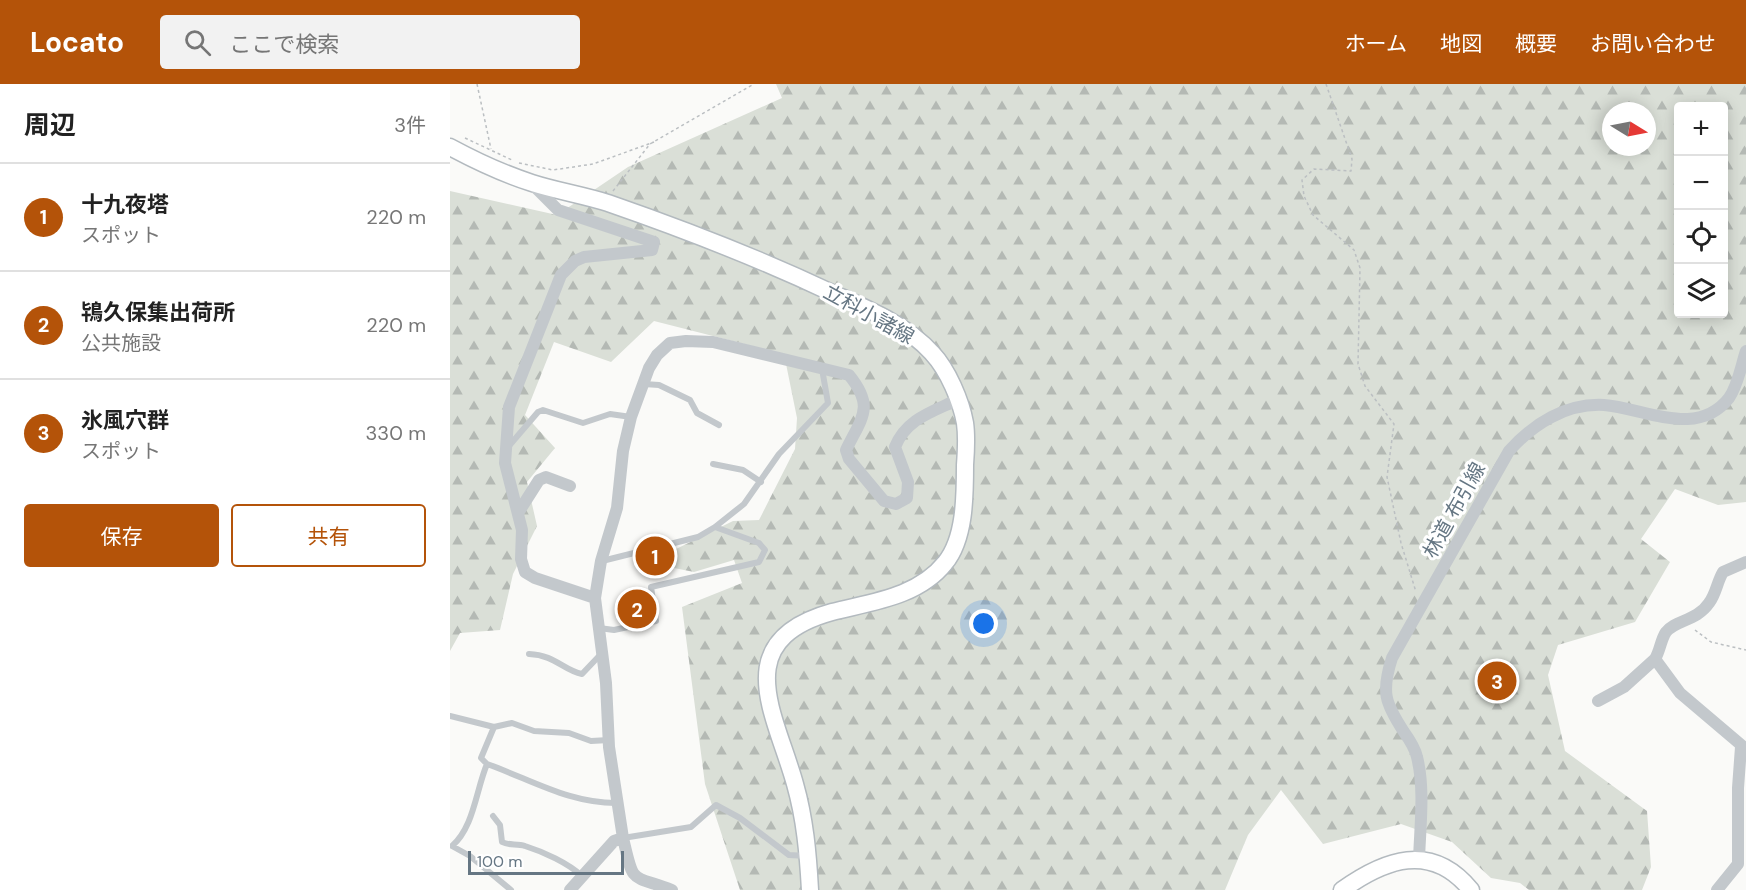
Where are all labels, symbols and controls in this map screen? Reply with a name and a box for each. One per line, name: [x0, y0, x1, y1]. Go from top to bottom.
search box: [160, 15, 580, 69]
text: Locato: [30, 24, 124, 61]
icon: search: [181, 26, 214, 59]
text: ここで検索: [229, 30, 339, 59]
text: ホーム: [1345, 30, 1407, 58]
text: 地図: [1440, 30, 1482, 58]
text: 概要: [1515, 30, 1557, 58]
text: お問い合わせ: [1590, 30, 1716, 58]
north arrow: [1602, 102, 1656, 156]
map controls: [1674, 102, 1728, 318]
button: +: [1674, 102, 1728, 156]
text: 周辺: [24, 108, 76, 142]
text: 3件: [394, 112, 426, 138]
button: −: [1674, 156, 1728, 210]
text: 十九夜塔: [81, 190, 169, 219]
text: 1: [40, 204, 47, 230]
text: 220 m: [366, 204, 426, 230]
button: locate: [1674, 210, 1728, 264]
text: スポット: [81, 222, 161, 248]
button: layers: [1674, 264, 1728, 318]
street label: 立科小諸線: [819, 278, 919, 350]
text: 鴇久保集出荷所: [81, 298, 235, 327]
text: 2: [38, 312, 49, 338]
text: 220 m: [366, 312, 426, 338]
text: 公共施設: [81, 330, 161, 356]
text: 氷風穴群: [81, 406, 169, 435]
text: 3: [37, 420, 50, 446]
text: 330 m: [366, 420, 426, 446]
text: スポット: [81, 438, 161, 464]
street label: 林道 布引線: [1417, 458, 1491, 562]
button: 保存: [24, 504, 219, 567]
button: 共有: [231, 504, 426, 567]
pin: 1: [636, 534, 674, 578]
pin: 2: [618, 586, 657, 632]
your location: [969, 609, 998, 638]
pin: 3: [1478, 658, 1516, 704]
scale bar: [468, 848, 624, 876]
text: 100 m: [477, 851, 522, 872]

